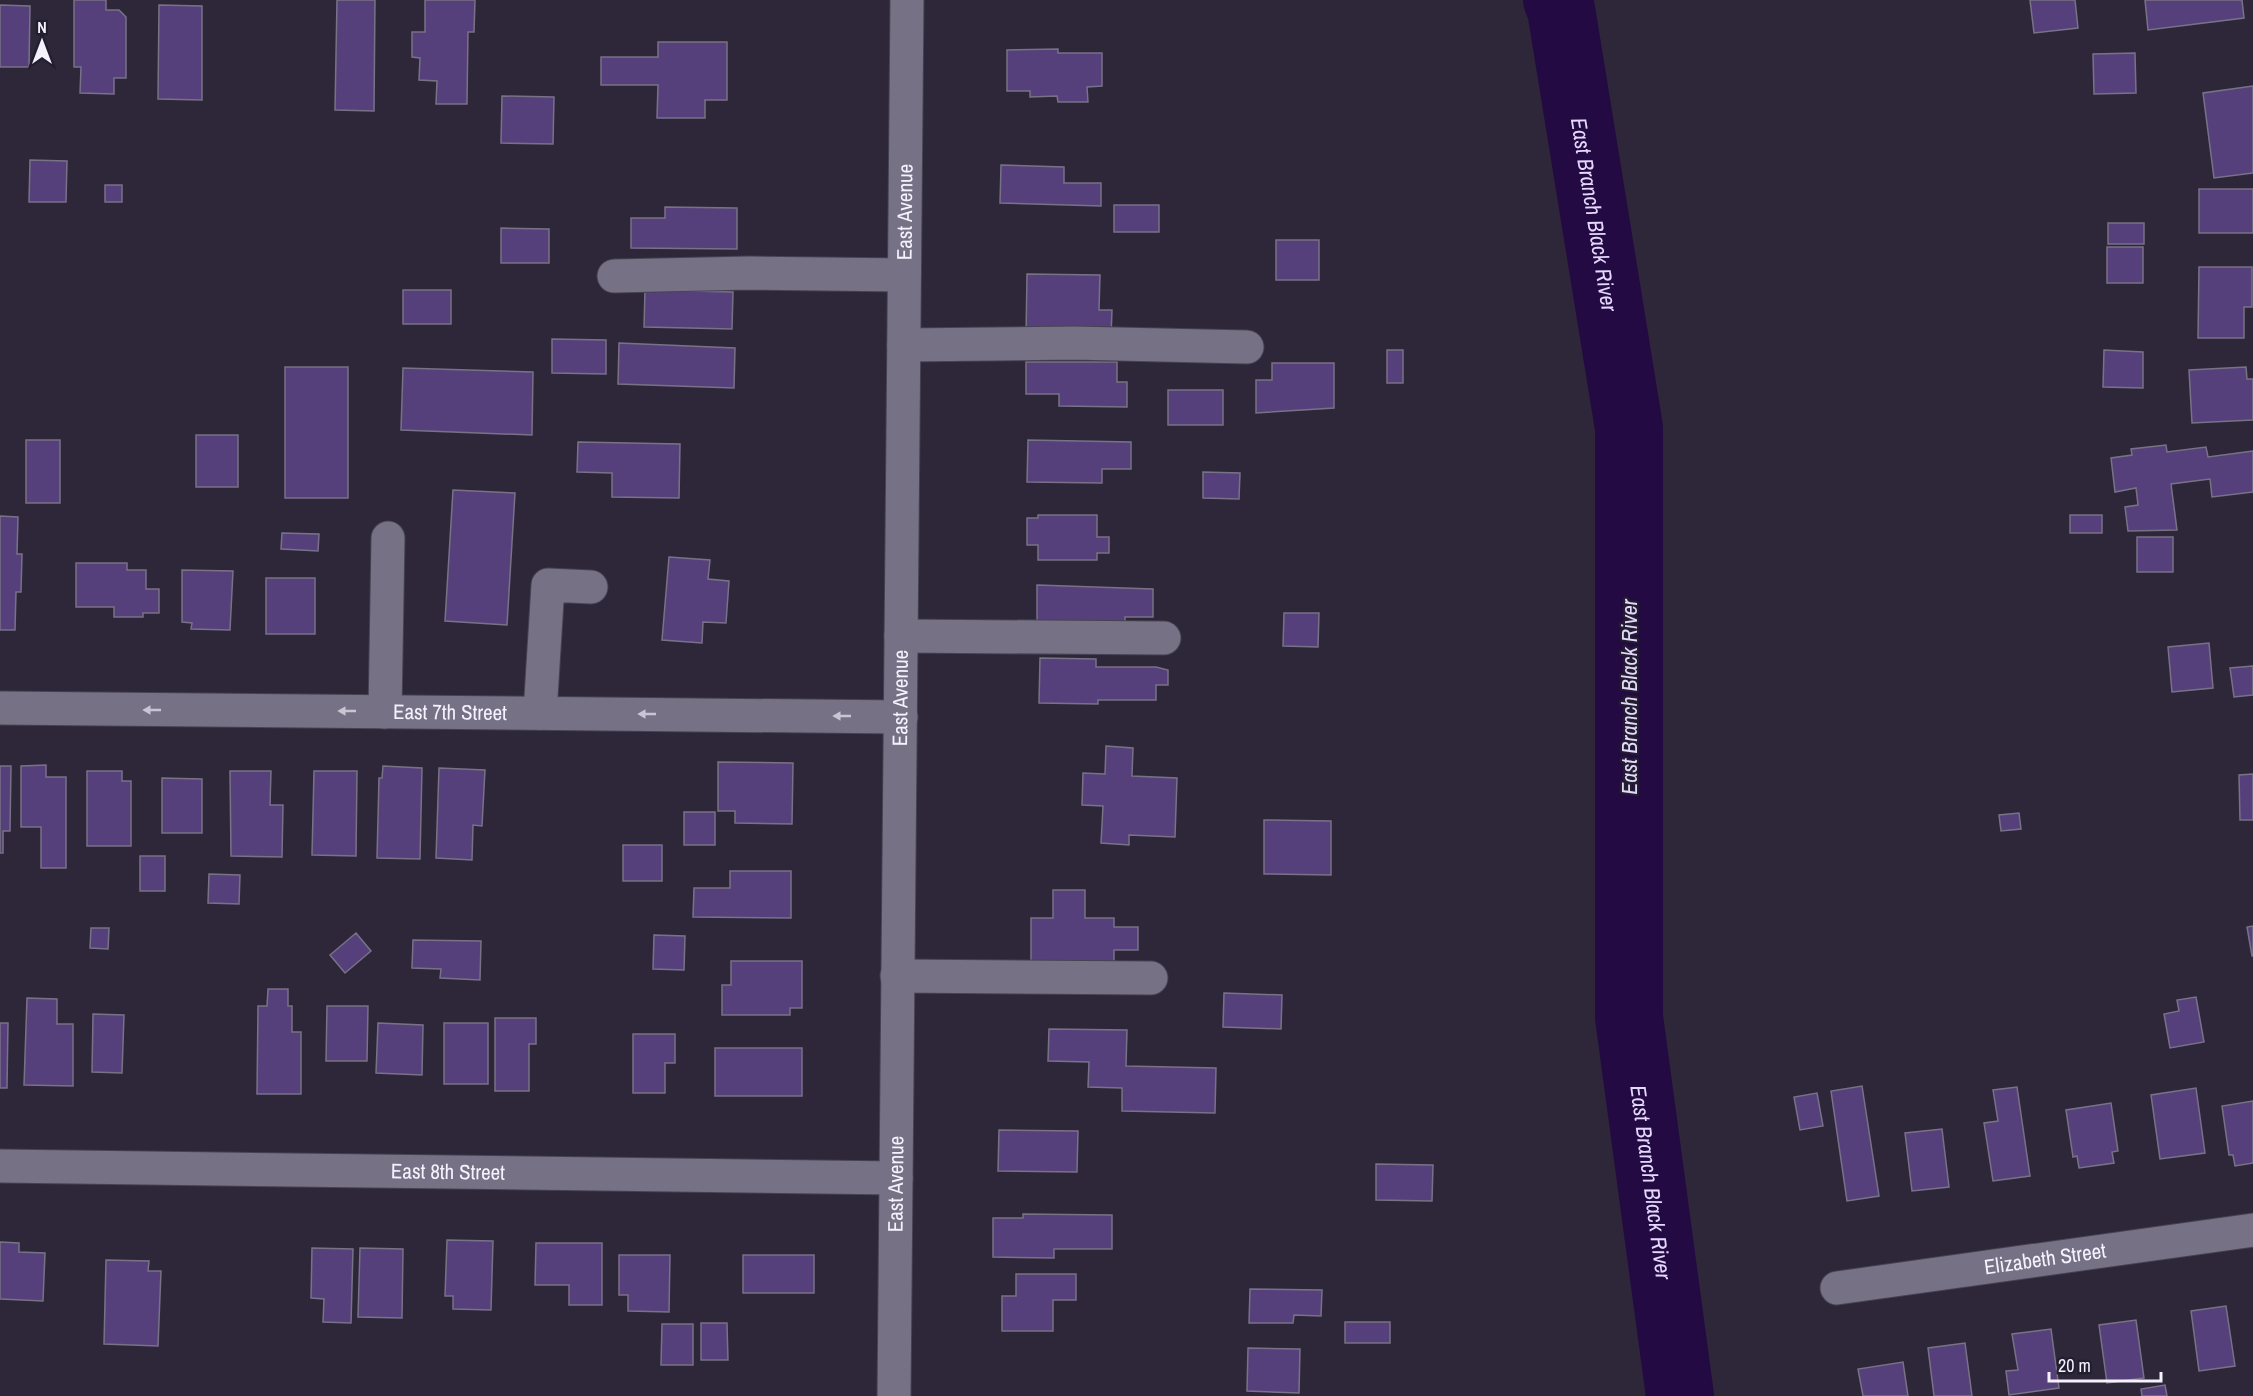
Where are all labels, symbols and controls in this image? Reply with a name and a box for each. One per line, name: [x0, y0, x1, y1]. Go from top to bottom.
north arrow: [12, 12, 72, 72]
text: N: [37, 16, 47, 38]
water label: East Branch Black River: [1564, 115, 1625, 314]
street label: East Avenue: [890, 164, 919, 260]
water label: East Branch Black River: [1614, 598, 1644, 795]
street label: East Avenue: [885, 650, 915, 746]
street label: East 7th Street: [393, 697, 507, 727]
one-way arrow: [143, 705, 162, 714]
one-way arrow: [338, 706, 357, 716]
one-way arrow: [638, 709, 657, 719]
one-way arrow: [833, 711, 852, 721]
water label: East Branch Black River: [1623, 1083, 1679, 1282]
street label: East Avenue: [881, 1136, 910, 1232]
street label: East 8th Street: [391, 1156, 505, 1187]
street label: Elizabeth Street: [1982, 1236, 2108, 1281]
scale bar: [2049, 1345, 2162, 1383]
text: 20 m: [2058, 1353, 2091, 1378]

